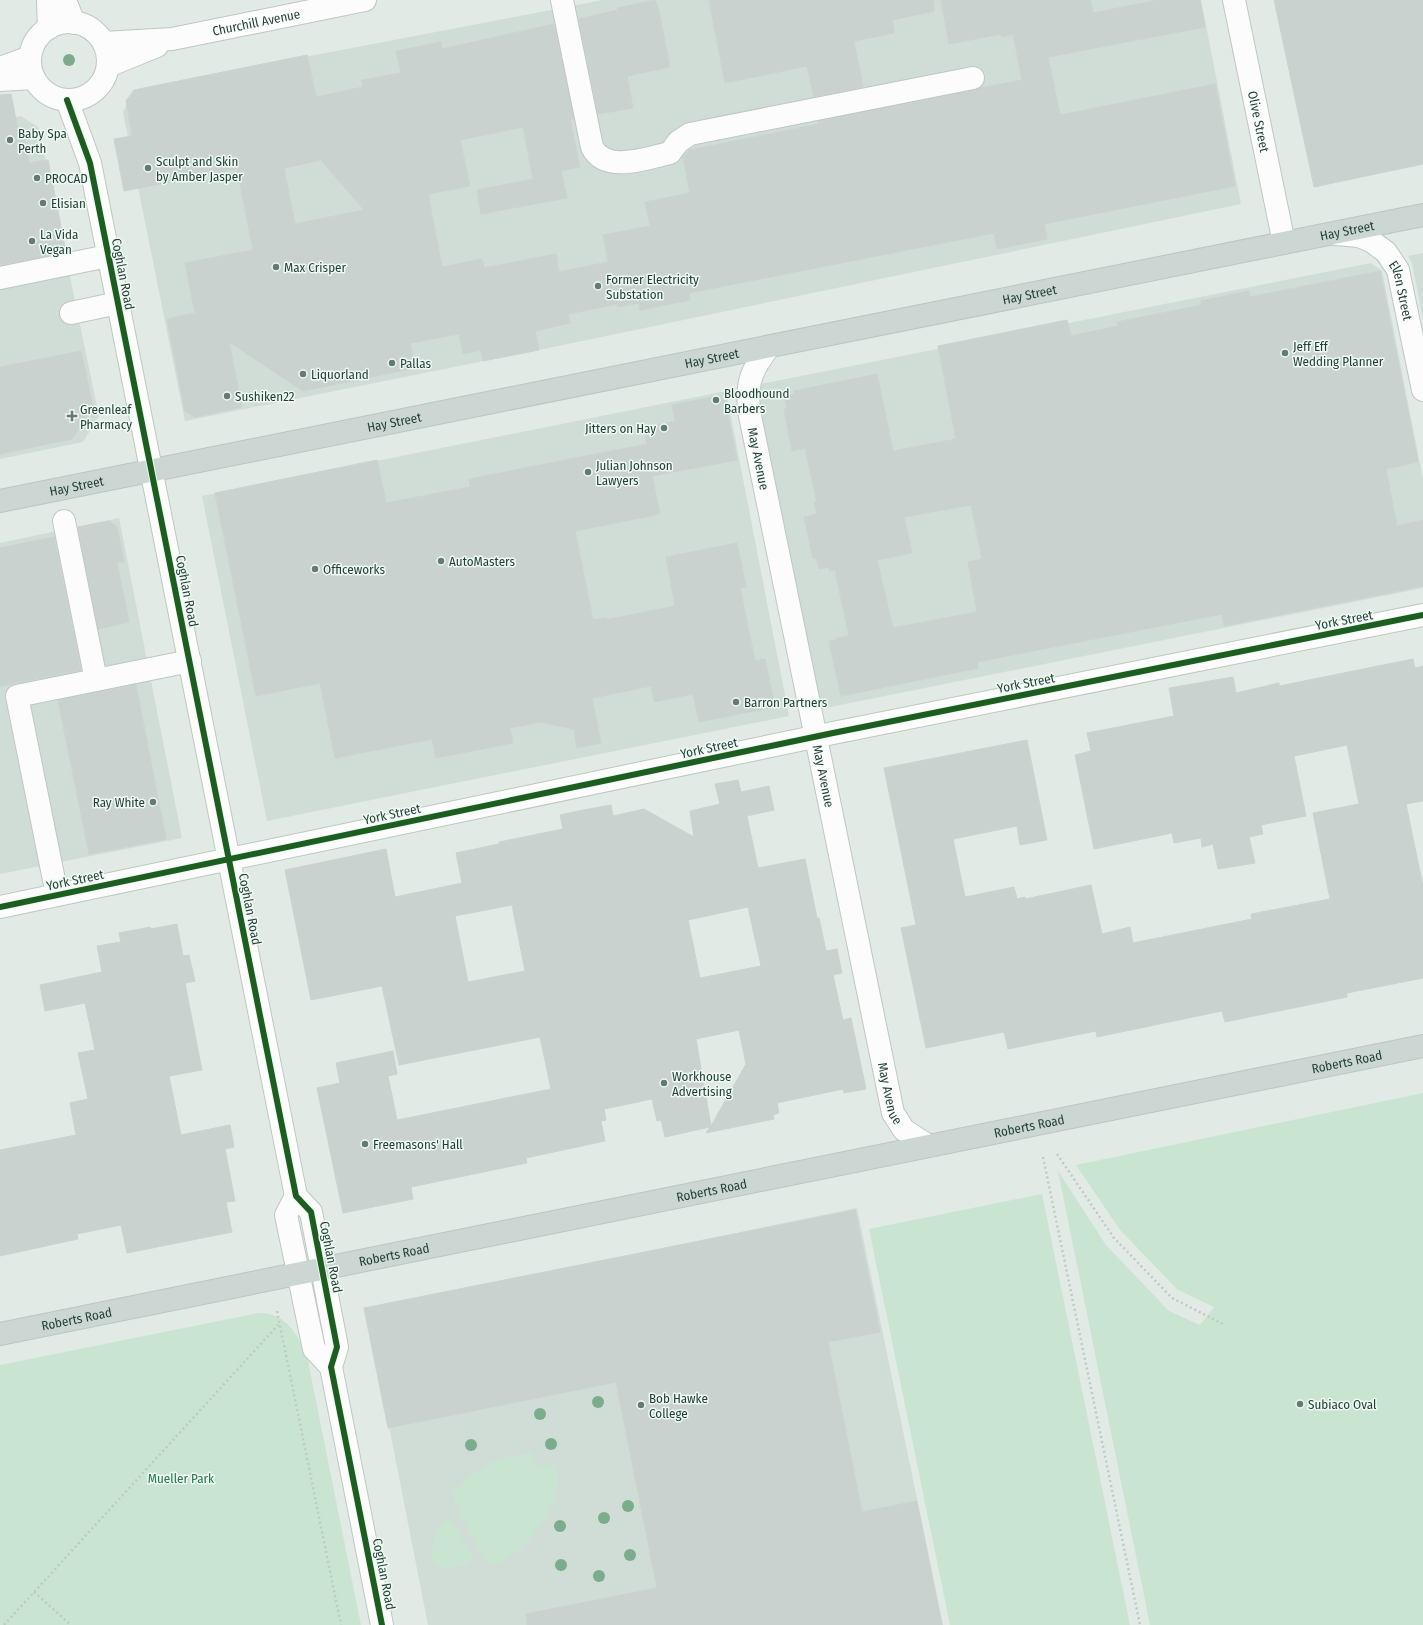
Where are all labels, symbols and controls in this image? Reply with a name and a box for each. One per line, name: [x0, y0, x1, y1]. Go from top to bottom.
street label: Churchill Avenue: [211, 6, 301, 38]
street label: Olive Street: [1245, 89, 1273, 154]
place label: Baby Spa Perth: [18, 126, 67, 156]
marker: Baby Spa Perth: [5, 135, 15, 145]
place label: Sculpt and Skin by Amber Jasper: [156, 154, 243, 184]
marker: Sculpt and Skin by Amber Jasper: [143, 163, 153, 173]
place label: PROCAD: [45, 171, 88, 186]
marker: PROCAD: [32, 173, 42, 183]
place label: Elisian: [51, 196, 86, 211]
marker: Elisian: [38, 198, 48, 208]
street label: Hay Street: [1319, 217, 1376, 243]
place label: La Vida Vegan: [40, 227, 78, 257]
marker: La Vida Vegan: [27, 236, 37, 246]
street label: Coghlan Road: [109, 237, 137, 311]
street label: Ellen Street: [1386, 258, 1416, 322]
place label: Max Crisper: [284, 260, 346, 275]
marker: Max Crisper: [271, 262, 281, 272]
place label: Former Electricity Substation: [606, 272, 699, 302]
marker: Former Electricity Substation: [593, 281, 603, 291]
street label: Hay Street: [1001, 281, 1059, 307]
place label: Jeff Eff Wedding Planner: [1293, 339, 1384, 369]
street label: Hay Street: [683, 345, 741, 371]
marker: Jeff Eff Wedding Planner: [1280, 348, 1290, 358]
place label: Pallas: [400, 356, 431, 371]
marker: Pallas: [387, 358, 397, 368]
place label: Liquorland: [311, 367, 369, 382]
marker: Liquorland: [298, 369, 308, 379]
place label: Bloodhound Barbers: [724, 386, 789, 416]
place label: Sushiken22: [235, 389, 295, 404]
marker: Sushiken22: [222, 391, 232, 401]
marker: Bloodhound Barbers: [711, 395, 721, 405]
place label: Greenleaf Pharmacy: [80, 402, 132, 432]
street label: Hay Street: [366, 409, 423, 435]
marker: Greenleaf Pharmacy: [67, 411, 77, 421]
place label: Jitters on Hay: [585, 421, 656, 436]
marker: Jitters on Hay: [659, 423, 669, 433]
street label: May Avenue: [745, 426, 773, 491]
place label: Julian Johnson Lawyers: [596, 458, 673, 488]
marker: Julian Johnson Lawyers: [583, 467, 593, 477]
street label: Hay Street: [48, 473, 106, 498]
street label: Coghlan Road: [173, 554, 201, 628]
place label: AutoMasters: [449, 554, 515, 569]
marker: AutoMasters: [436, 556, 446, 566]
place label: Officeworks: [323, 562, 386, 577]
marker: Officeworks: [310, 564, 320, 574]
street label: York Street: [1314, 607, 1375, 633]
street label: York Street: [996, 670, 1057, 696]
place label: Barron Partners: [744, 695, 828, 710]
marker: Barron Partners: [731, 697, 741, 707]
street label: York Street: [679, 734, 740, 761]
street label: May Avenue: [810, 743, 838, 809]
place label: Ray White: [93, 795, 145, 810]
marker: Ray White: [148, 797, 158, 807]
street label: York Street: [362, 800, 423, 827]
street label: York Street: [45, 866, 106, 893]
street label: Coghlan Road: [236, 872, 264, 946]
street label: Roberts Road: [1310, 1047, 1383, 1076]
street label: May Avenue: [875, 1061, 906, 1127]
place label: Workhouse Advertising: [672, 1069, 733, 1099]
marker: Workhouse Advertising: [659, 1078, 669, 1088]
street label: Roberts Road: [993, 1111, 1066, 1140]
place label: Freemasons' Hall: [373, 1137, 463, 1152]
marker: Freemasons' Hall: [360, 1139, 370, 1149]
street label: Roberts Road: [675, 1176, 748, 1204]
street label: Coghlan Road: [317, 1220, 345, 1294]
street label: Roberts Road: [357, 1240, 431, 1269]
street label: Roberts Road: [40, 1304, 113, 1333]
place label: Bob Hawke College: [649, 1391, 708, 1421]
place label: Subiaco Oval: [1308, 1397, 1377, 1412]
marker: Subiaco Oval: [1295, 1399, 1305, 1409]
marker: Bob Hawke College: [636, 1400, 646, 1410]
park label: Mueller Park: [148, 1471, 215, 1486]
street label: Coghlan Road: [370, 1537, 398, 1611]

